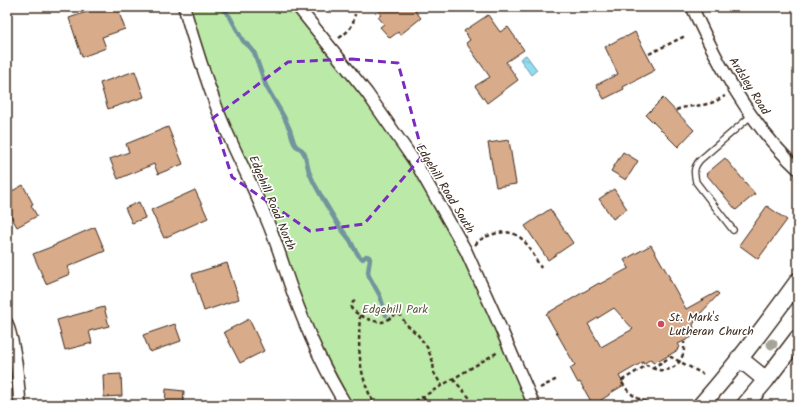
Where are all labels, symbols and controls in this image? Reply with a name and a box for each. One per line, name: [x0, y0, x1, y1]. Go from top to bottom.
street label: Ardsley Road: [724, 53, 775, 120]
street label: Edgehill Road South: [411, 141, 479, 237]
street label: Edgehill Road North: [243, 153, 301, 253]
park label: Edgehill Park: [362, 300, 428, 319]
place label: St. Mark's Lutheran Church: [669, 308, 754, 341]
marker: St. Mark's Lutheran Church: [656, 319, 666, 329]

